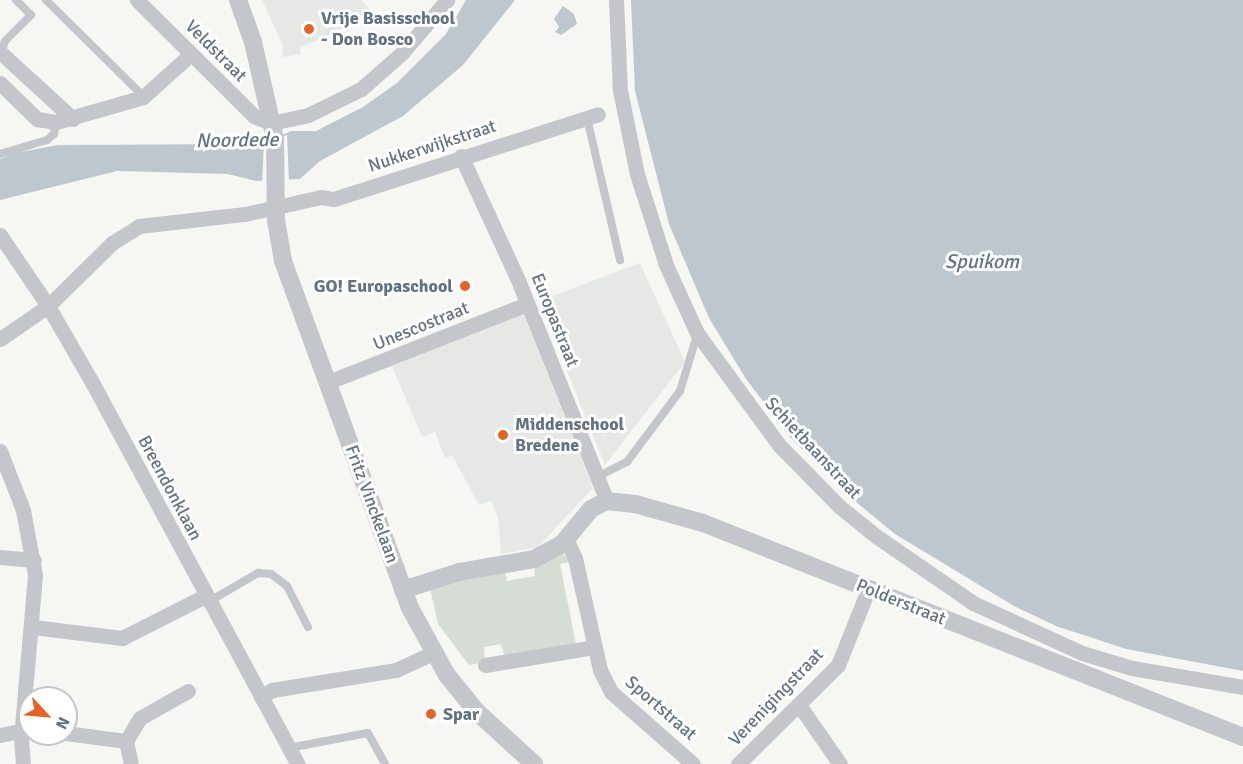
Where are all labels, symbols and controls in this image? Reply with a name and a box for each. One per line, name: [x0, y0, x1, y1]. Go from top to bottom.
place label: Vrije Basisschool - Don Bosco: [321, 8, 455, 50]
street label: Veldstraat: [181, 16, 251, 86]
marker: Vrije Basisschool - Don Bosco: [302, 22, 316, 36]
street label: Nukkerwijkstraat: [365, 115, 499, 177]
water label: Noordede: [195, 127, 279, 153]
water label: Spuikom: [945, 249, 1019, 273]
street label: Europastraat: [526, 270, 584, 370]
place label: GO! Europaschool: [314, 275, 453, 297]
marker: GO! Europaschool: [458, 279, 472, 293]
street label: Unescostraat: [370, 297, 472, 355]
street label: Schietbaanstraat: [760, 393, 866, 503]
place label: Middenschool Bredene: [515, 414, 624, 456]
marker: Middenschool Bredene: [496, 428, 510, 442]
street label: Breendonklaan: [133, 432, 207, 544]
street label: Fritz Vinckelaan: [341, 442, 403, 566]
street label: Polderstraat: [853, 574, 949, 630]
street label: Verenigingstraat: [724, 644, 828, 750]
street label: Sportstraat: [621, 671, 701, 745]
north arrow: [18, 686, 78, 746]
place label: Spar: [443, 703, 479, 725]
marker: Spar: [424, 707, 438, 721]
text: N: [51, 714, 74, 732]

